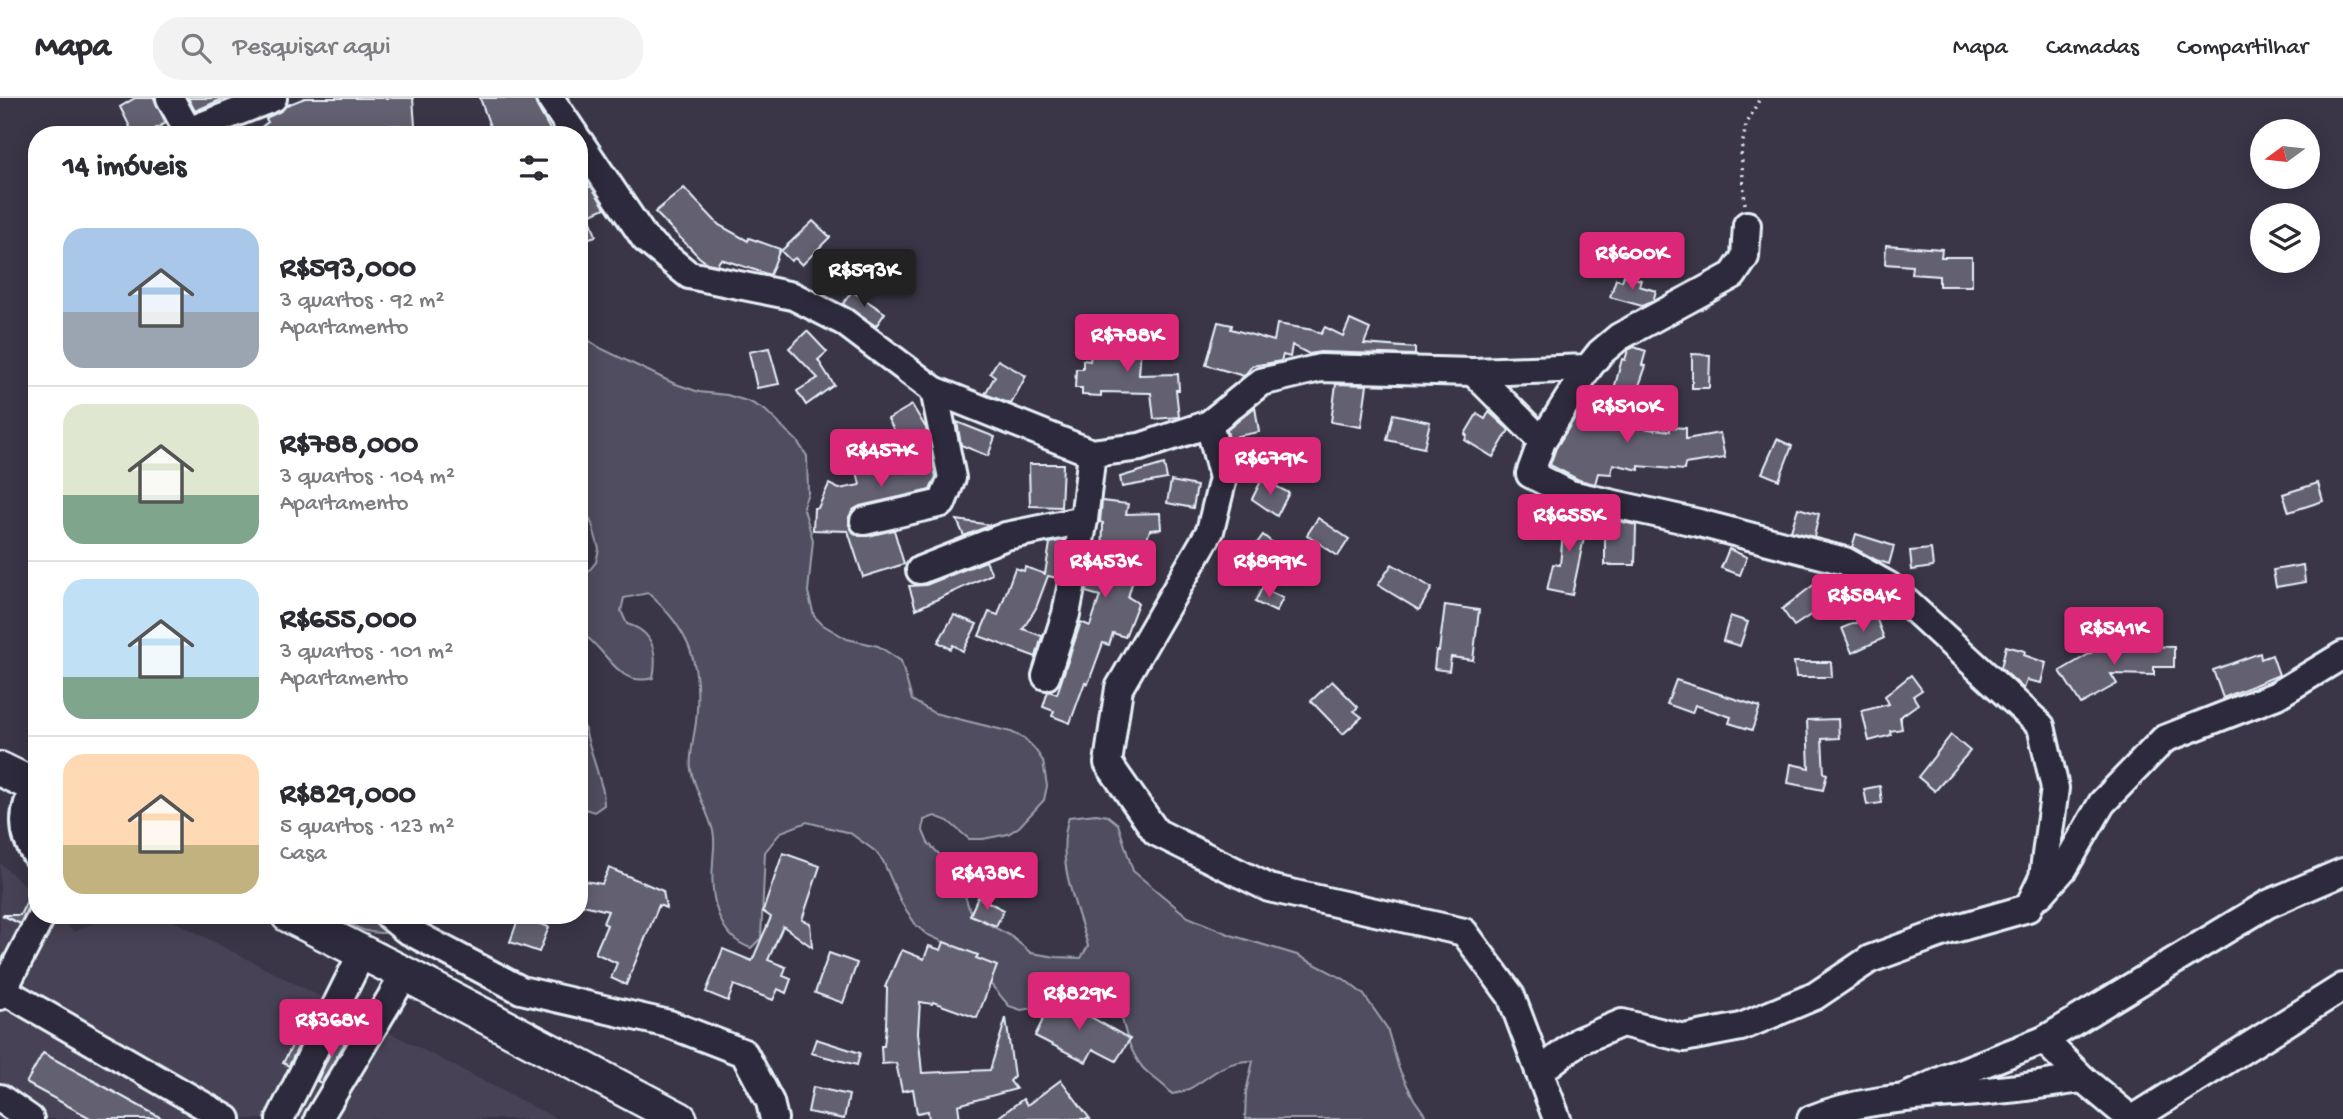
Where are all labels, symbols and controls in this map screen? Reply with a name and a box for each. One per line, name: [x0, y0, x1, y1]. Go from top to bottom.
search box: [153, 17, 643, 80]
text: Mapa: [35, 29, 111, 67]
icon: search: [177, 29, 215, 67]
text: Pesquisar aqui: [233, 33, 391, 64]
text: Mapa: [1953, 34, 2008, 63]
text: Camadas: [2046, 34, 2139, 63]
text: Compartilhar: [2177, 34, 2308, 63]
north arrow: [2250, 119, 2320, 189]
map controls: [2250, 119, 2320, 273]
icon: filters: [515, 149, 553, 187]
text: 14 imóveis: [63, 151, 186, 186]
button: layers: [2250, 203, 2320, 273]
pin: R$600K: [1575, 232, 1689, 292]
text: R$600K: [1596, 241, 1668, 268]
pin: R$593K: [807, 250, 921, 309]
text: R$593,000: [280, 253, 416, 288]
icon: home: [119, 256, 203, 340]
text: R$593K: [829, 258, 899, 285]
text: 3 quartos · 92 m²: [280, 288, 444, 315]
pin: R$788K: [1070, 314, 1184, 374]
text: Apartamento: [280, 315, 408, 342]
text: R$788K: [1091, 323, 1163, 350]
pin: R$510K: [1570, 386, 1684, 445]
text: R$510K: [1592, 394, 1662, 421]
text: R$788,000: [280, 429, 418, 464]
pin: R$457K: [824, 430, 938, 489]
icon: home: [119, 432, 203, 516]
text: R$457K: [846, 438, 916, 465]
pin: R$679K: [1213, 438, 1327, 497]
text: R$679K: [1235, 446, 1305, 473]
text: 3 quartos · 104 m²: [280, 464, 455, 491]
text: Apartamento: [280, 491, 408, 518]
pin: R$655K: [1512, 494, 1626, 554]
text: R$655K: [1534, 503, 1604, 530]
pin: R$453K: [1048, 540, 1162, 600]
pin: R$899K: [1212, 540, 1326, 600]
text: R$453K: [1070, 549, 1140, 576]
text: R$899K: [1234, 549, 1304, 576]
pin: R$584K: [1806, 574, 1920, 634]
text: R$584K: [1828, 583, 1898, 610]
text: R$655,000: [280, 604, 416, 639]
icon: home: [119, 607, 203, 691]
pin: R$541K: [2057, 608, 2171, 667]
text: R$541K: [2080, 616, 2148, 643]
text: 3 quartos · 101 m²: [280, 639, 453, 666]
text: Apartamento: [280, 666, 408, 693]
text: R$829,000: [280, 779, 416, 814]
icon: home: [119, 782, 203, 866]
text: 5 quartos · 123 m²: [280, 814, 454, 841]
text: Casa: [280, 841, 326, 868]
pin: R$438K: [930, 852, 1044, 912]
text: R$438K: [952, 861, 1022, 888]
pin: R$829K: [1022, 972, 1136, 1032]
text: R$829K: [1044, 981, 1114, 1008]
pin: R$368K: [274, 1000, 388, 1059]
text: R$368K: [295, 1008, 367, 1035]

